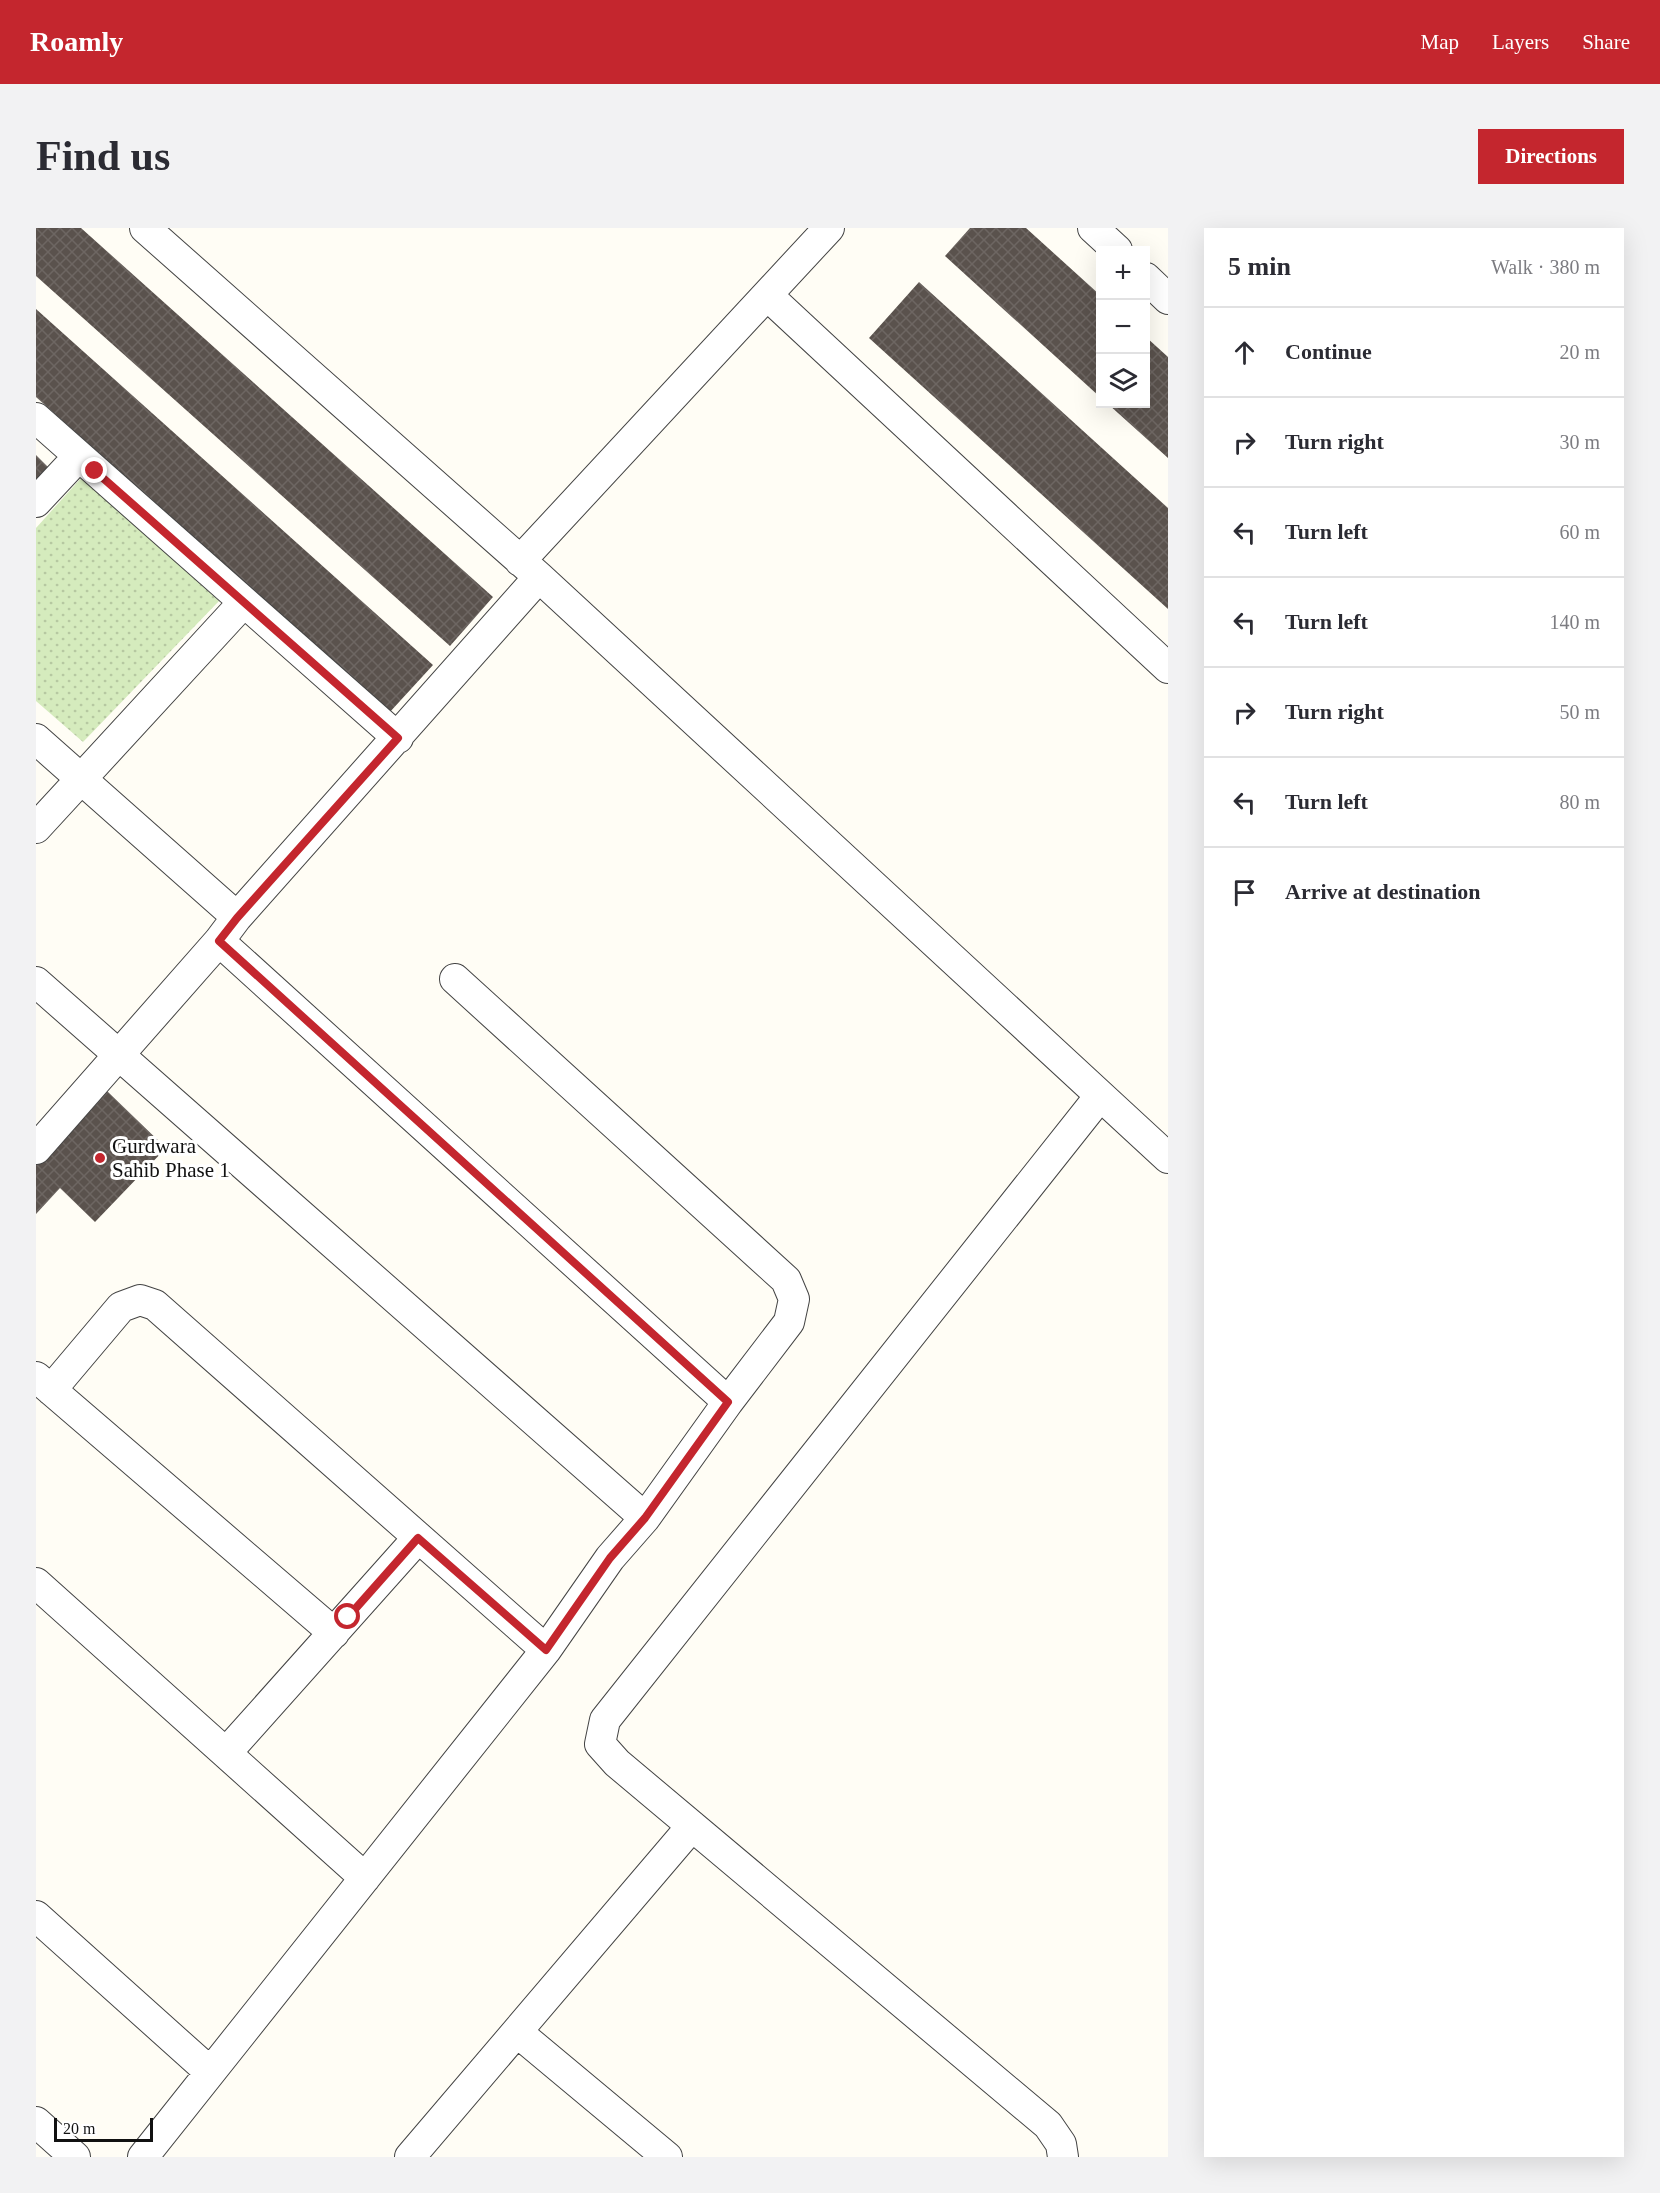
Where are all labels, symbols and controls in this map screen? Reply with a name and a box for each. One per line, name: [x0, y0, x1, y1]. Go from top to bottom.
text: Roamly: [30, 26, 123, 57]
text: Map: [1421, 30, 1459, 54]
text: Layers: [1492, 30, 1549, 54]
text: Share: [1582, 30, 1630, 54]
button: Directions: [1478, 129, 1624, 184]
text: Find us: [36, 133, 170, 179]
map controls: [1096, 246, 1150, 408]
button: +: [1096, 246, 1150, 300]
text: 5 min: [1228, 252, 1291, 281]
text: Walk · 380 m: [1491, 256, 1600, 278]
button: −: [1096, 300, 1150, 354]
icon: ahead: [1228, 336, 1261, 369]
text: Continue: [1285, 339, 1372, 364]
text: 20 m: [1559, 341, 1600, 363]
button: layers: [1096, 354, 1150, 408]
icon: right: [1228, 426, 1261, 459]
text: Turn right: [1285, 429, 1384, 454]
text: 30 m: [1559, 431, 1600, 453]
route end: [81, 457, 107, 483]
icon: left: [1228, 516, 1261, 549]
text: Turn left: [1285, 519, 1368, 544]
text: 60 m: [1559, 521, 1600, 543]
icon: left: [1228, 606, 1261, 639]
text: Turn left: [1285, 609, 1368, 634]
text: 140 m: [1549, 611, 1600, 633]
icon: right: [1228, 696, 1261, 729]
text: Turn right: [1285, 699, 1384, 724]
text: 50 m: [1559, 701, 1600, 723]
icon: left: [1228, 786, 1261, 819]
text: Turn left: [1285, 789, 1368, 814]
text: 80 m: [1559, 791, 1600, 813]
icon: arrive: [1228, 876, 1261, 909]
text: Arrive at destination: [1285, 879, 1481, 904]
place label: Gurdwara Sahib Phase 1: [112, 1134, 230, 1182]
marker: Gurdwara Sahib Phase 1: [93, 1151, 107, 1165]
route start: [334, 1603, 360, 1629]
scale bar: [54, 2115, 153, 2142]
text: 20 m: [63, 2120, 95, 2137]

